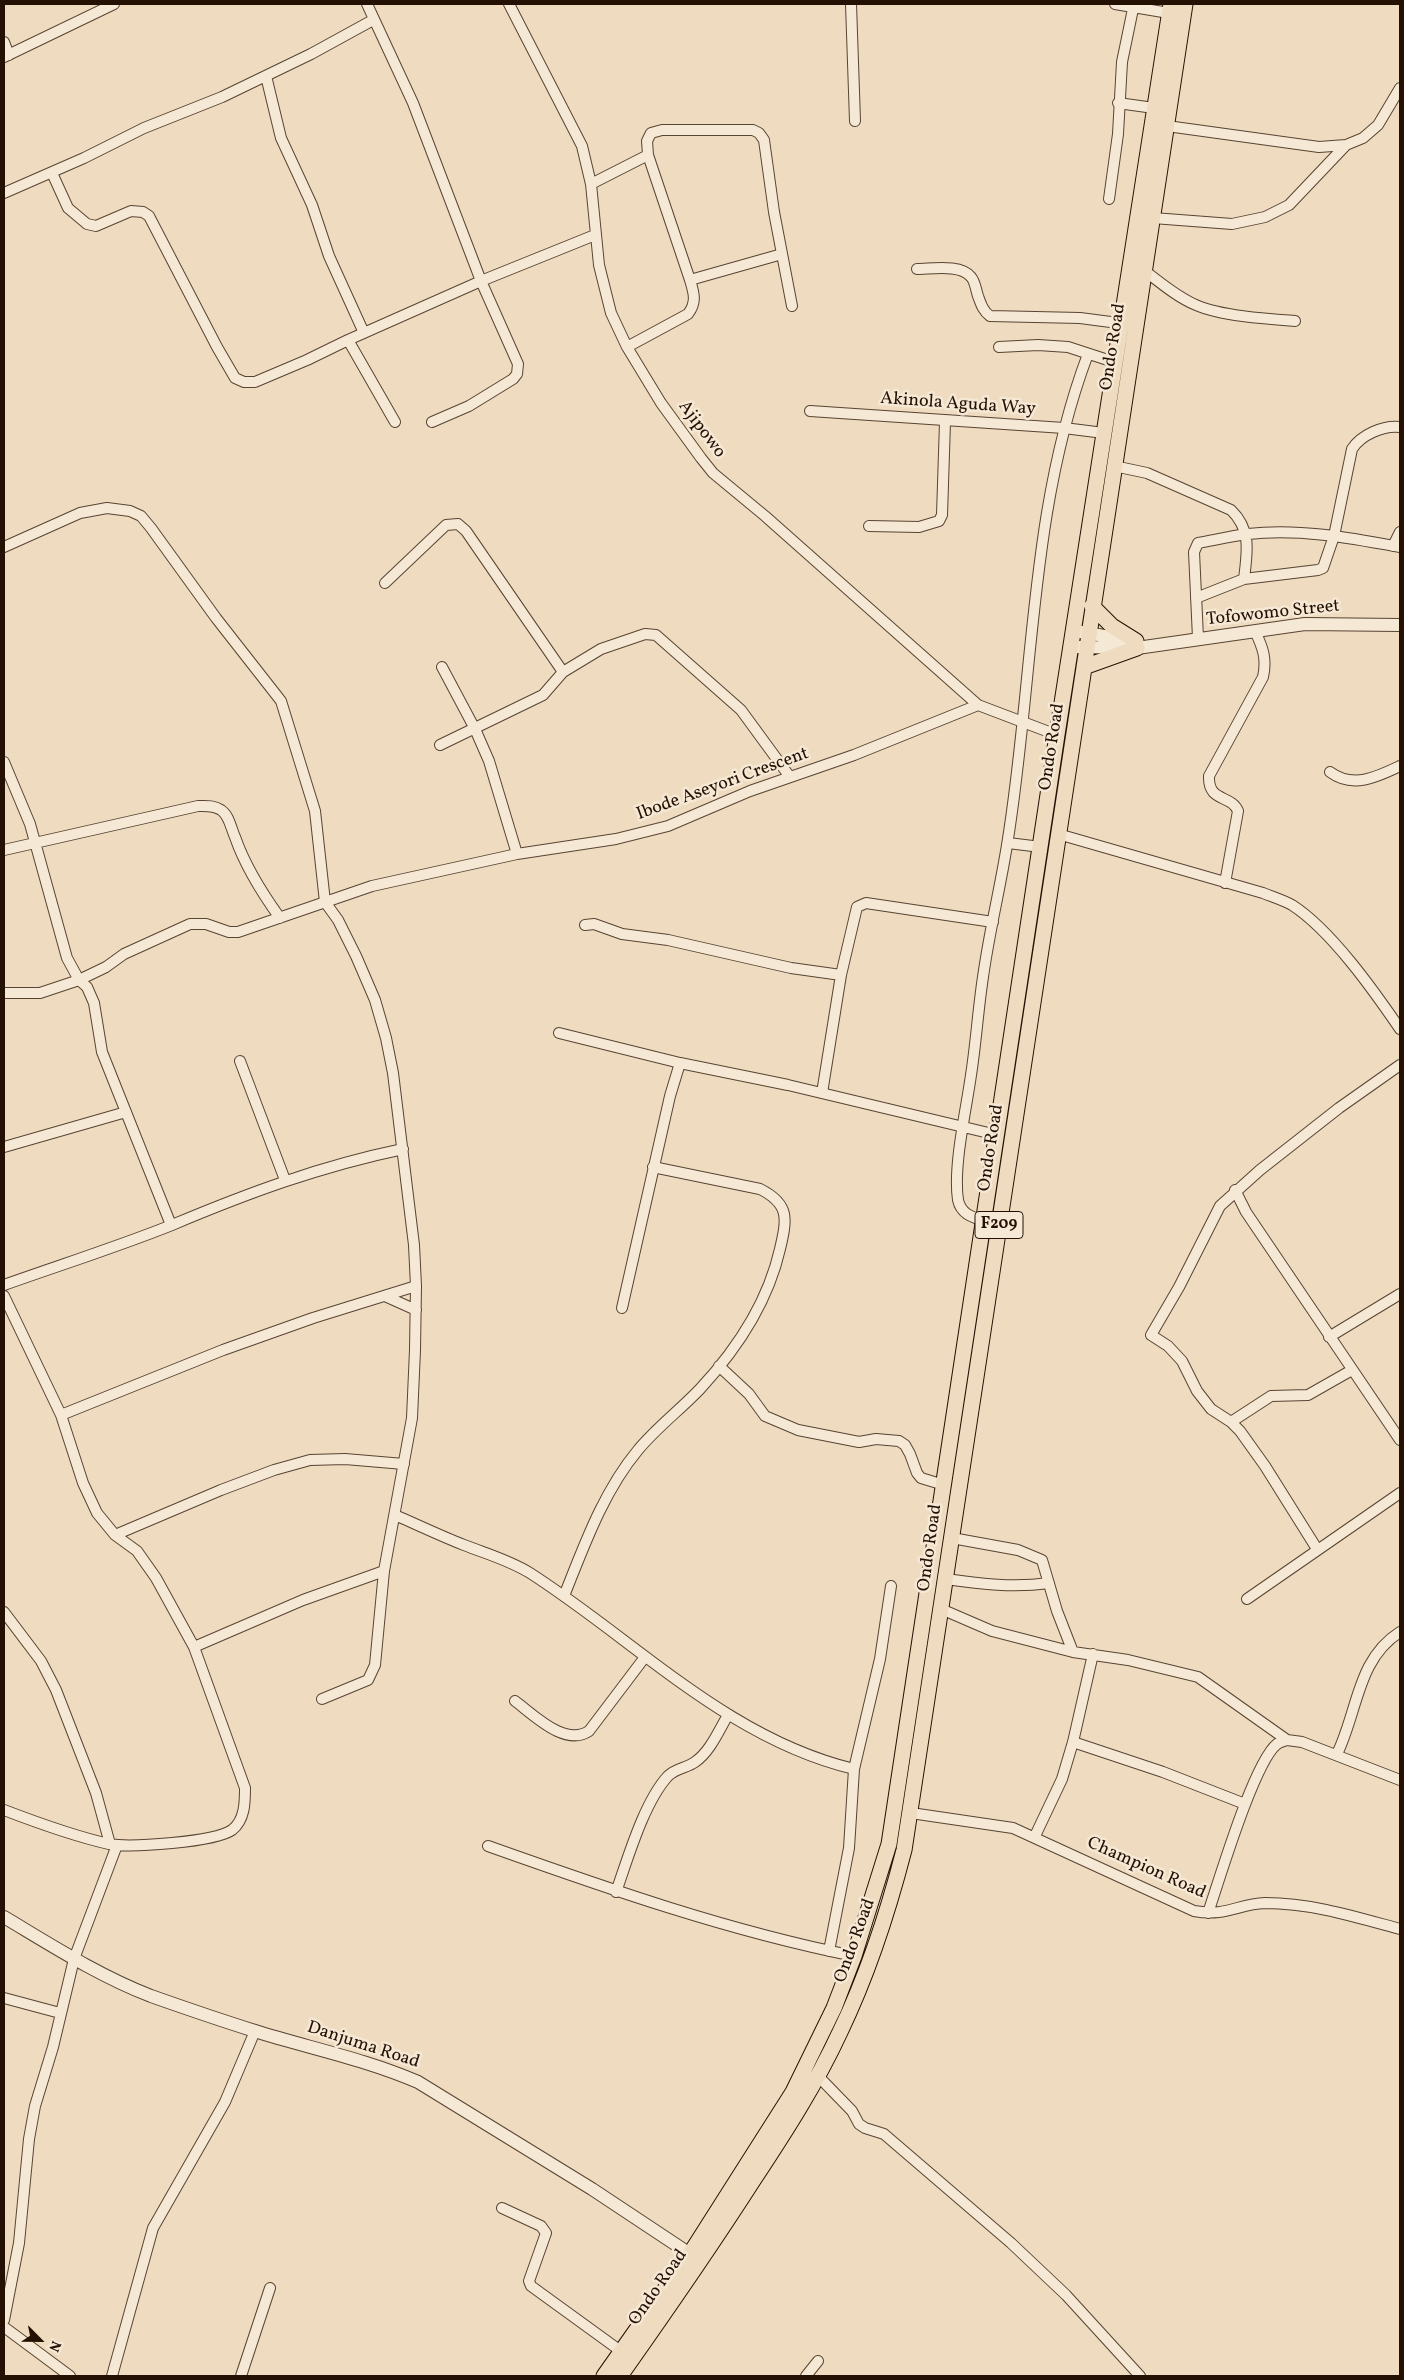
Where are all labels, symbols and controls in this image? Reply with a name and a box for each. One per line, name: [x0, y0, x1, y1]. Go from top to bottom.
street label: Ondo Road: [1096, 302, 1132, 392]
street label: Akinola Aguda Way: [880, 389, 1036, 421]
street label: Ajipowo: [673, 397, 729, 463]
street label: Tofowomo Street: [1205, 596, 1341, 632]
street label: Ondo Road: [1035, 702, 1071, 792]
street label: Ibode Aseyori Crescent: [634, 744, 812, 826]
street label: Ondo Road: [974, 1103, 1010, 1193]
road number: F209: [975, 1212, 1023, 1238]
street label: Ondo Road: [914, 1503, 948, 1593]
street label: Champion Road: [1083, 1833, 1209, 1905]
street label: Ondo Road: [831, 1896, 881, 1986]
street label: Danjuma Road: [304, 2018, 422, 2074]
street label: Ondo Road: [625, 2246, 693, 2330]
north arrow: [15, 2315, 65, 2365]
text: N: [44, 2338, 65, 2354]

